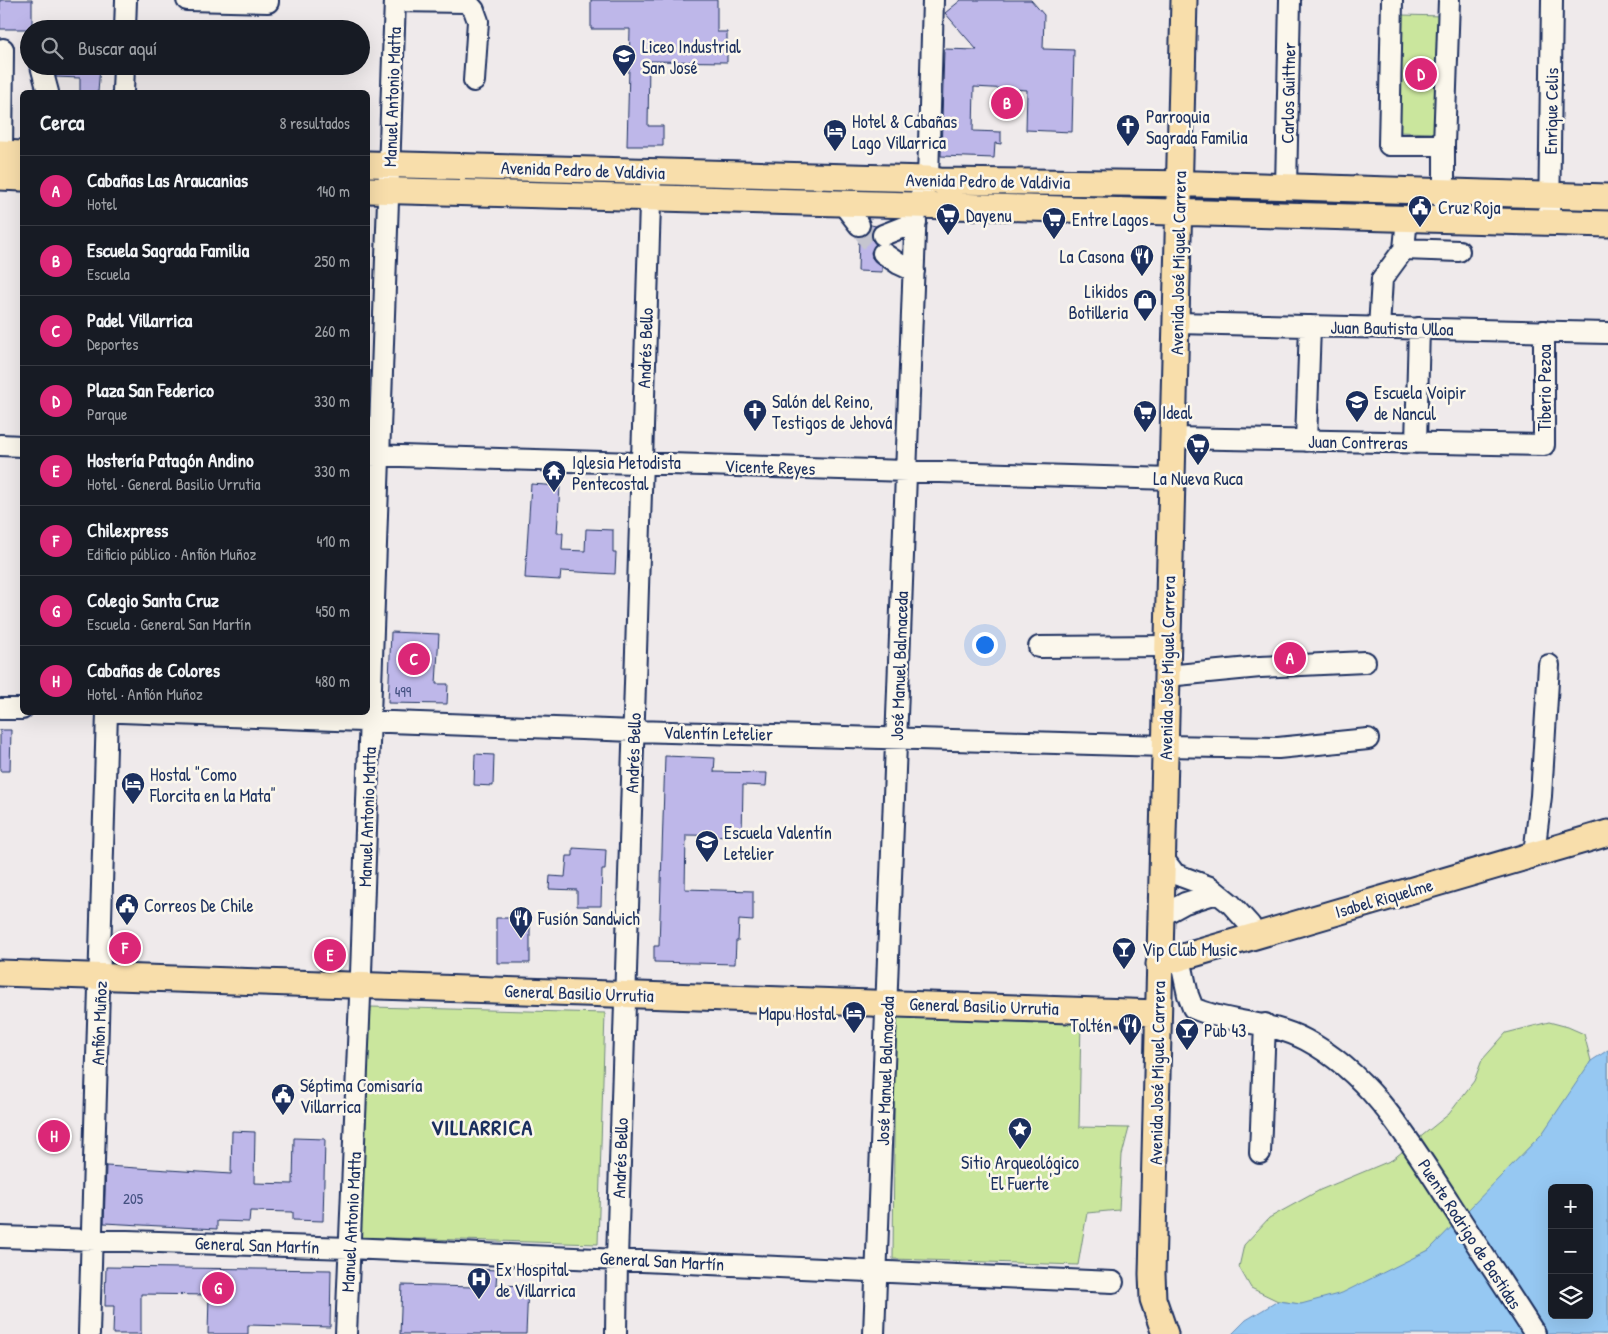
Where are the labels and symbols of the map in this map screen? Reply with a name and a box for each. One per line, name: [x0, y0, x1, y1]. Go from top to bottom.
street label: Manuel Antonio Matta: [377, 26, 407, 168]
place label: Liceo Industrial San José: [642, 34, 741, 80]
street label: Carlos Guittner: [1275, 42, 1301, 144]
school or university icon: Liceo Industrial San José: [611, 43, 637, 77]
pin: D: [1405, 55, 1437, 93]
street label: Enrique Celis: [1538, 67, 1564, 155]
pin: B: [991, 84, 1023, 122]
place label: Parroquia Sagrada Familia: [1146, 104, 1247, 150]
place label: Hotel & Cabañas Lago Villarrica: [852, 109, 957, 155]
church icon: Parroquia Sagrada Familia: [1115, 113, 1141, 147]
hotel icon: Hotel & Cabañas Lago Villarrica: [822, 118, 848, 152]
street label: Avenida Pedro de Valdivia: [500, 155, 666, 185]
street label: Avenida Pedro de Valdivia: [906, 167, 1070, 195]
street label: Avenida José Miguel Carrera: [1164, 171, 1192, 355]
public building icon: Cruz Roja: [1407, 194, 1433, 228]
place label: Cruz Roja: [1438, 195, 1501, 220]
supermarket icon: Dayenu: [935, 202, 961, 236]
place label: Dayenu: [966, 203, 1012, 228]
supermarket icon: Entre Lagos: [1041, 206, 1067, 240]
place label: Entre Lagos: [1072, 207, 1149, 232]
restaurant icon: La Casona: [1129, 243, 1155, 277]
place label: La Casona: [1060, 244, 1124, 269]
place label: Likidos Botilleria: [1068, 279, 1128, 325]
shop icon: Likidos Botilleria: [1132, 288, 1158, 322]
street label: Andrés Bello: [631, 307, 659, 389]
street label: Juan Bautista Ulloa: [1330, 314, 1454, 342]
street label: Tiberio Pezoa: [1532, 344, 1557, 432]
place label: Escuela Voipir de Nancul: [1374, 380, 1466, 426]
place label: Salón del Reino, Testigos de Jehová: [772, 389, 892, 435]
school or university icon: Escuela Voipir de Nancul: [1344, 389, 1370, 423]
church icon: Salón del Reino, Testigos de Jehová: [742, 398, 768, 432]
supermarket icon: Ideal: [1132, 399, 1158, 433]
place label: Ideal: [1162, 400, 1192, 425]
street label: Juan Contreras: [1308, 429, 1408, 455]
supermarket icon: La Nueva Ruca: [1185, 432, 1211, 466]
place label: Iglesia Metodista Pentecostal: [572, 450, 681, 496]
street label: Vicente Reyes: [724, 453, 816, 481]
temple icon: Iglesia Metodista Pentecostal: [541, 459, 567, 493]
place label: La Nueva Ruca: [1153, 466, 1243, 491]
street label: Avenida José Miguel Carrera: [1153, 576, 1181, 760]
street label: José Manuel Balmaceda: [884, 591, 914, 741]
your location: [972, 632, 998, 658]
pin: A: [1274, 639, 1306, 677]
pin: C: [398, 640, 430, 678]
house number: 499: [395, 681, 412, 702]
street label: Andrés Bello: [619, 712, 647, 794]
street label: Valentín Letelier: [663, 720, 773, 746]
street label: Manuel Antonio Matta: [352, 746, 382, 888]
place label: Hostal "Como Florcita en la Mata": [149, 762, 276, 808]
hotel icon: Hostal "Como Florcita en la Mata": [120, 771, 146, 805]
place label: Escuela Valentín Letelier: [724, 820, 832, 866]
school or university icon: Escuela Valentín Letelier: [694, 829, 720, 863]
street label: Isabel Riquelme: [1332, 872, 1436, 924]
public building icon: Correos De Chile: [114, 892, 140, 926]
place label: Correos De Chile: [144, 893, 254, 918]
restaurant icon: Fusión Sandwich: [508, 905, 534, 939]
place label: Fusión Sandwich: [537, 906, 640, 931]
pin: F: [109, 929, 141, 967]
pin: E: [314, 936, 346, 974]
bar icon: Vip Club Music: [1111, 936, 1137, 970]
place label: Vip Club Music: [1142, 937, 1237, 962]
street label: General Basilio Urrutia: [504, 978, 654, 1008]
street label: Anfión Muñoz: [85, 980, 113, 1066]
street label: Avenida José Miguel Carrera: [1143, 981, 1171, 1165]
street label: General Basilio Urrutia: [909, 991, 1059, 1021]
street label: José Manuel Balmaceda: [870, 996, 900, 1146]
hotel icon: Mapu Hostal: [841, 1000, 867, 1034]
place label: Mapu Hostal: [759, 1001, 836, 1026]
restaurant icon: Toltén: [1117, 1012, 1143, 1046]
place label: Toltén: [1070, 1013, 1112, 1038]
bar icon: Pub 43: [1174, 1017, 1200, 1051]
place label: Pub 43: [1204, 1018, 1246, 1043]
place label: Séptima Comisaría Villarrica: [300, 1073, 422, 1119]
public building icon: Séptima Comisaría Villarrica: [270, 1082, 296, 1116]
district label: VILLARRICA: [431, 1112, 533, 1142]
place icon: Sitio Arqueológico 'El Fuerte': [1007, 1116, 1033, 1150]
pin: H: [38, 1117, 70, 1155]
street label: Andrés Bello: [606, 1117, 634, 1199]
place label: Sitio Arqueológico 'El Fuerte': [961, 1150, 1079, 1196]
street label: Manuel Antonio Matta: [335, 1151, 367, 1293]
street label: Puente Rodrigo de Bastidas: [1412, 1154, 1528, 1314]
house number: 205: [123, 1188, 144, 1209]
street label: General San Martín: [194, 1230, 320, 1260]
street label: General San Martín: [599, 1245, 725, 1277]
place label: Ex Hospital de Villarrica: [496, 1257, 575, 1303]
hospital icon: Ex Hospital de Villarrica: [466, 1266, 492, 1300]
pin: G: [202, 1269, 234, 1307]

